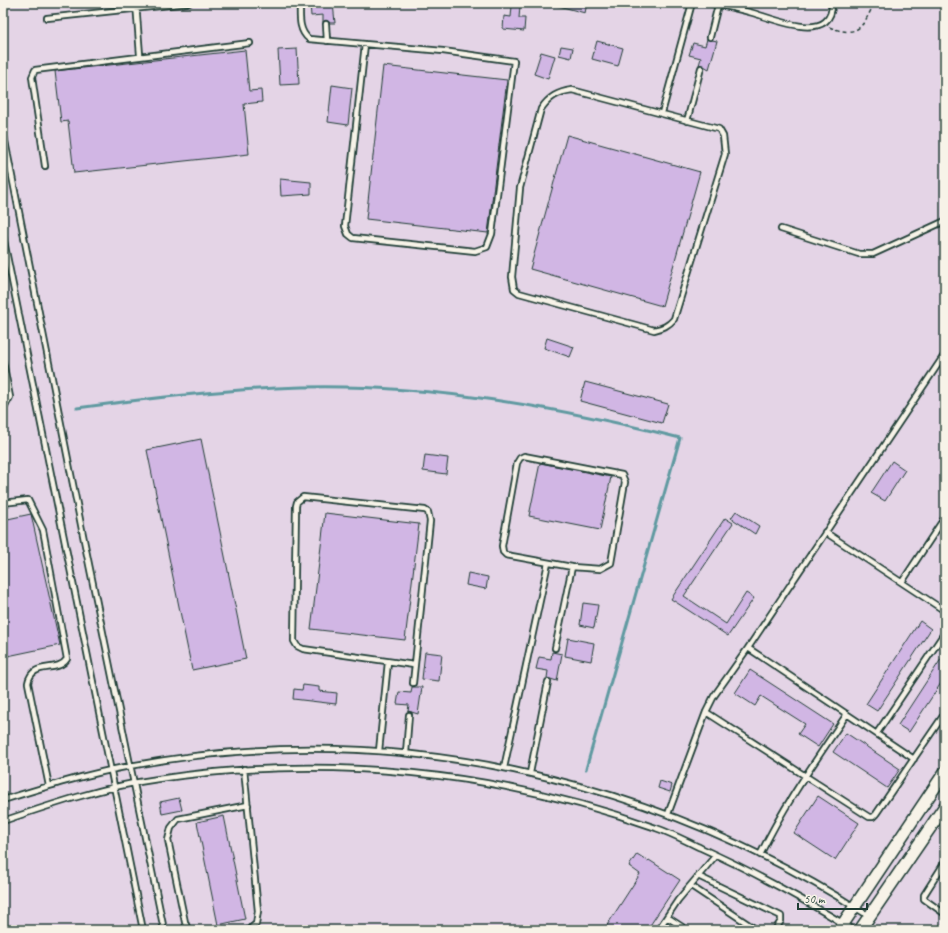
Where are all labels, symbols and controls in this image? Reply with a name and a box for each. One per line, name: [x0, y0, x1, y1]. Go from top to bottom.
scale bar: [798, 885, 867, 911]
text: 50 m: [804, 891, 826, 907]

